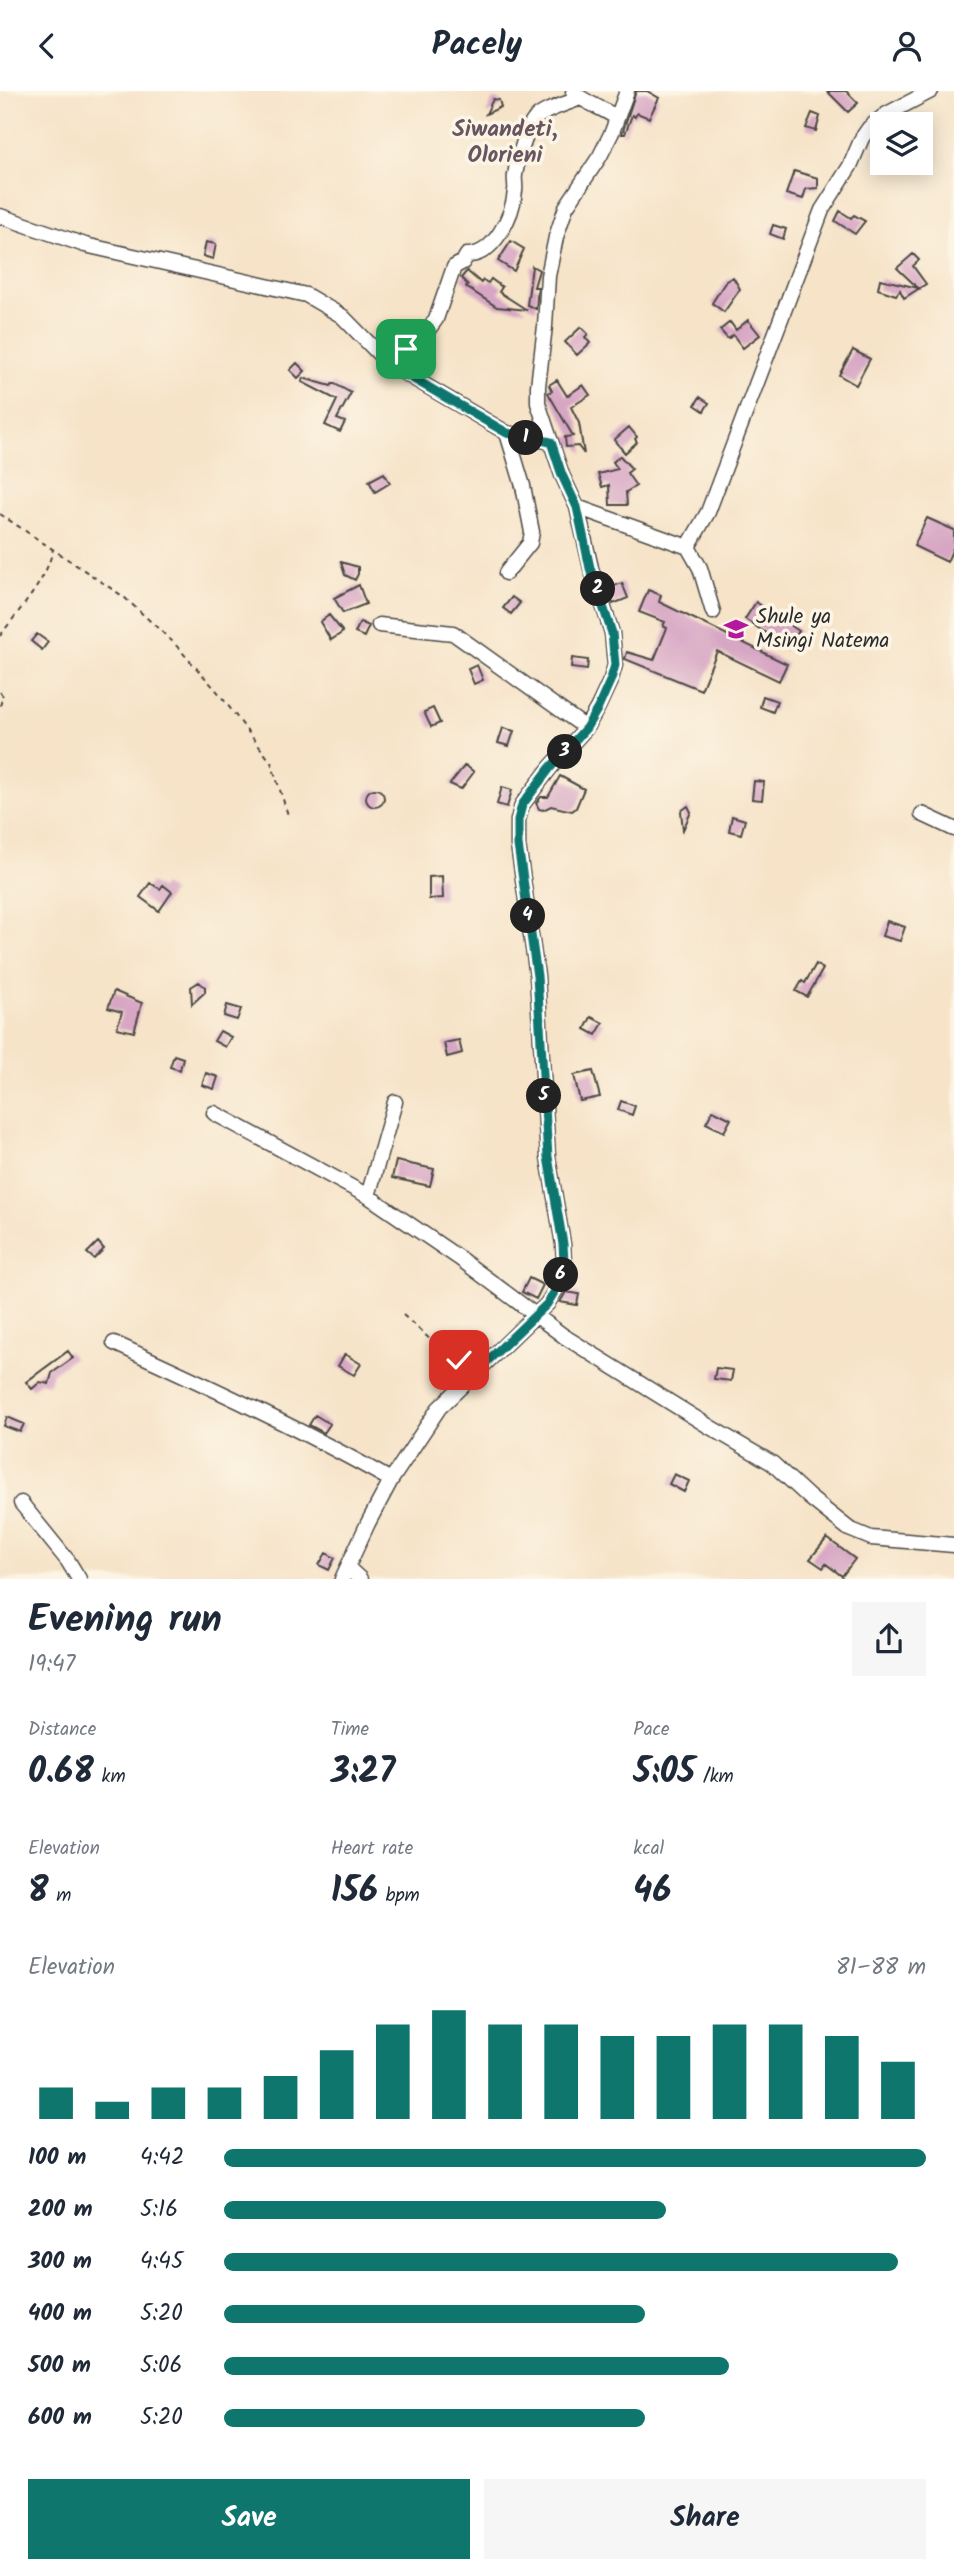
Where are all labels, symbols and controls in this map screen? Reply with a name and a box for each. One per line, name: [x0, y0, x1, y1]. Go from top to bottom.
text: Pacely: [432, 20, 522, 71]
icon: back: [28, 27, 66, 65]
icon: person: [888, 27, 926, 65]
district label: Siwandeti, Olorieni: [452, 112, 558, 174]
map controls: [870, 112, 933, 175]
button: layers: [870, 112, 933, 175]
pin: [376, 319, 436, 379]
icon: arrive: [387, 330, 425, 368]
pin: 1: [508, 421, 544, 455]
text: 1: [523, 422, 528, 452]
pin: 2: [580, 571, 616, 607]
text: 2: [592, 573, 603, 603]
place label: Shule ya Msingi Natema: [756, 601, 889, 658]
school or university icon: Shule ya Msingi Natema: [722, 615, 750, 643]
pin: 3: [548, 735, 582, 769]
text: 3: [559, 736, 570, 766]
pin: 4: [510, 899, 546, 933]
text: 4: [522, 900, 533, 930]
pin: 5: [526, 1079, 562, 1114]
text: 5: [539, 1080, 548, 1110]
pin: 6: [544, 1257, 578, 1293]
text: 6: [555, 1259, 566, 1289]
pin: [429, 1330, 489, 1390]
icon: check: [440, 1341, 478, 1379]
text: Evening run: [28, 1591, 222, 1651]
button: share: [852, 1602, 926, 1676]
text: 19:47: [28, 1647, 75, 1683]
text: Distance: [28, 1715, 96, 1745]
text: Time: [331, 1715, 369, 1745]
text: Pace: [633, 1715, 670, 1745]
text: 0.68: [28, 1745, 94, 1801]
text: 3:27: [331, 1745, 395, 1801]
text: 5:05: [633, 1745, 695, 1801]
text: km: [94, 1762, 126, 1792]
text: /km: [695, 1762, 734, 1792]
text: Elevation: [28, 1834, 100, 1864]
text: Heart rate: [331, 1834, 413, 1864]
text: kcal: [633, 1834, 664, 1864]
text: 8: [28, 1864, 49, 1920]
text: 156: [331, 1864, 378, 1920]
text: 46: [633, 1864, 671, 1920]
text: m: [49, 1881, 71, 1911]
text: bpm: [378, 1881, 420, 1911]
text: Elevation: [28, 1950, 115, 1986]
text: 81–88 m: [836, 1950, 926, 1986]
text: 100 m: [28, 2140, 86, 2176]
text: 4:42: [140, 2140, 184, 2176]
text: 200 m: [28, 2192, 93, 2228]
text: 5:16: [140, 2192, 178, 2228]
text: 300 m: [28, 2244, 92, 2280]
text: 4:45: [140, 2244, 183, 2280]
text: 400 m: [28, 2296, 92, 2332]
text: 5:20: [140, 2296, 183, 2332]
text: 500 m: [28, 2348, 91, 2384]
text: 5:06: [140, 2348, 182, 2384]
text: 600 m: [28, 2400, 92, 2436]
text: 5:20: [140, 2400, 183, 2436]
button: Save: [28, 2479, 470, 2559]
button: Share: [484, 2479, 926, 2559]

